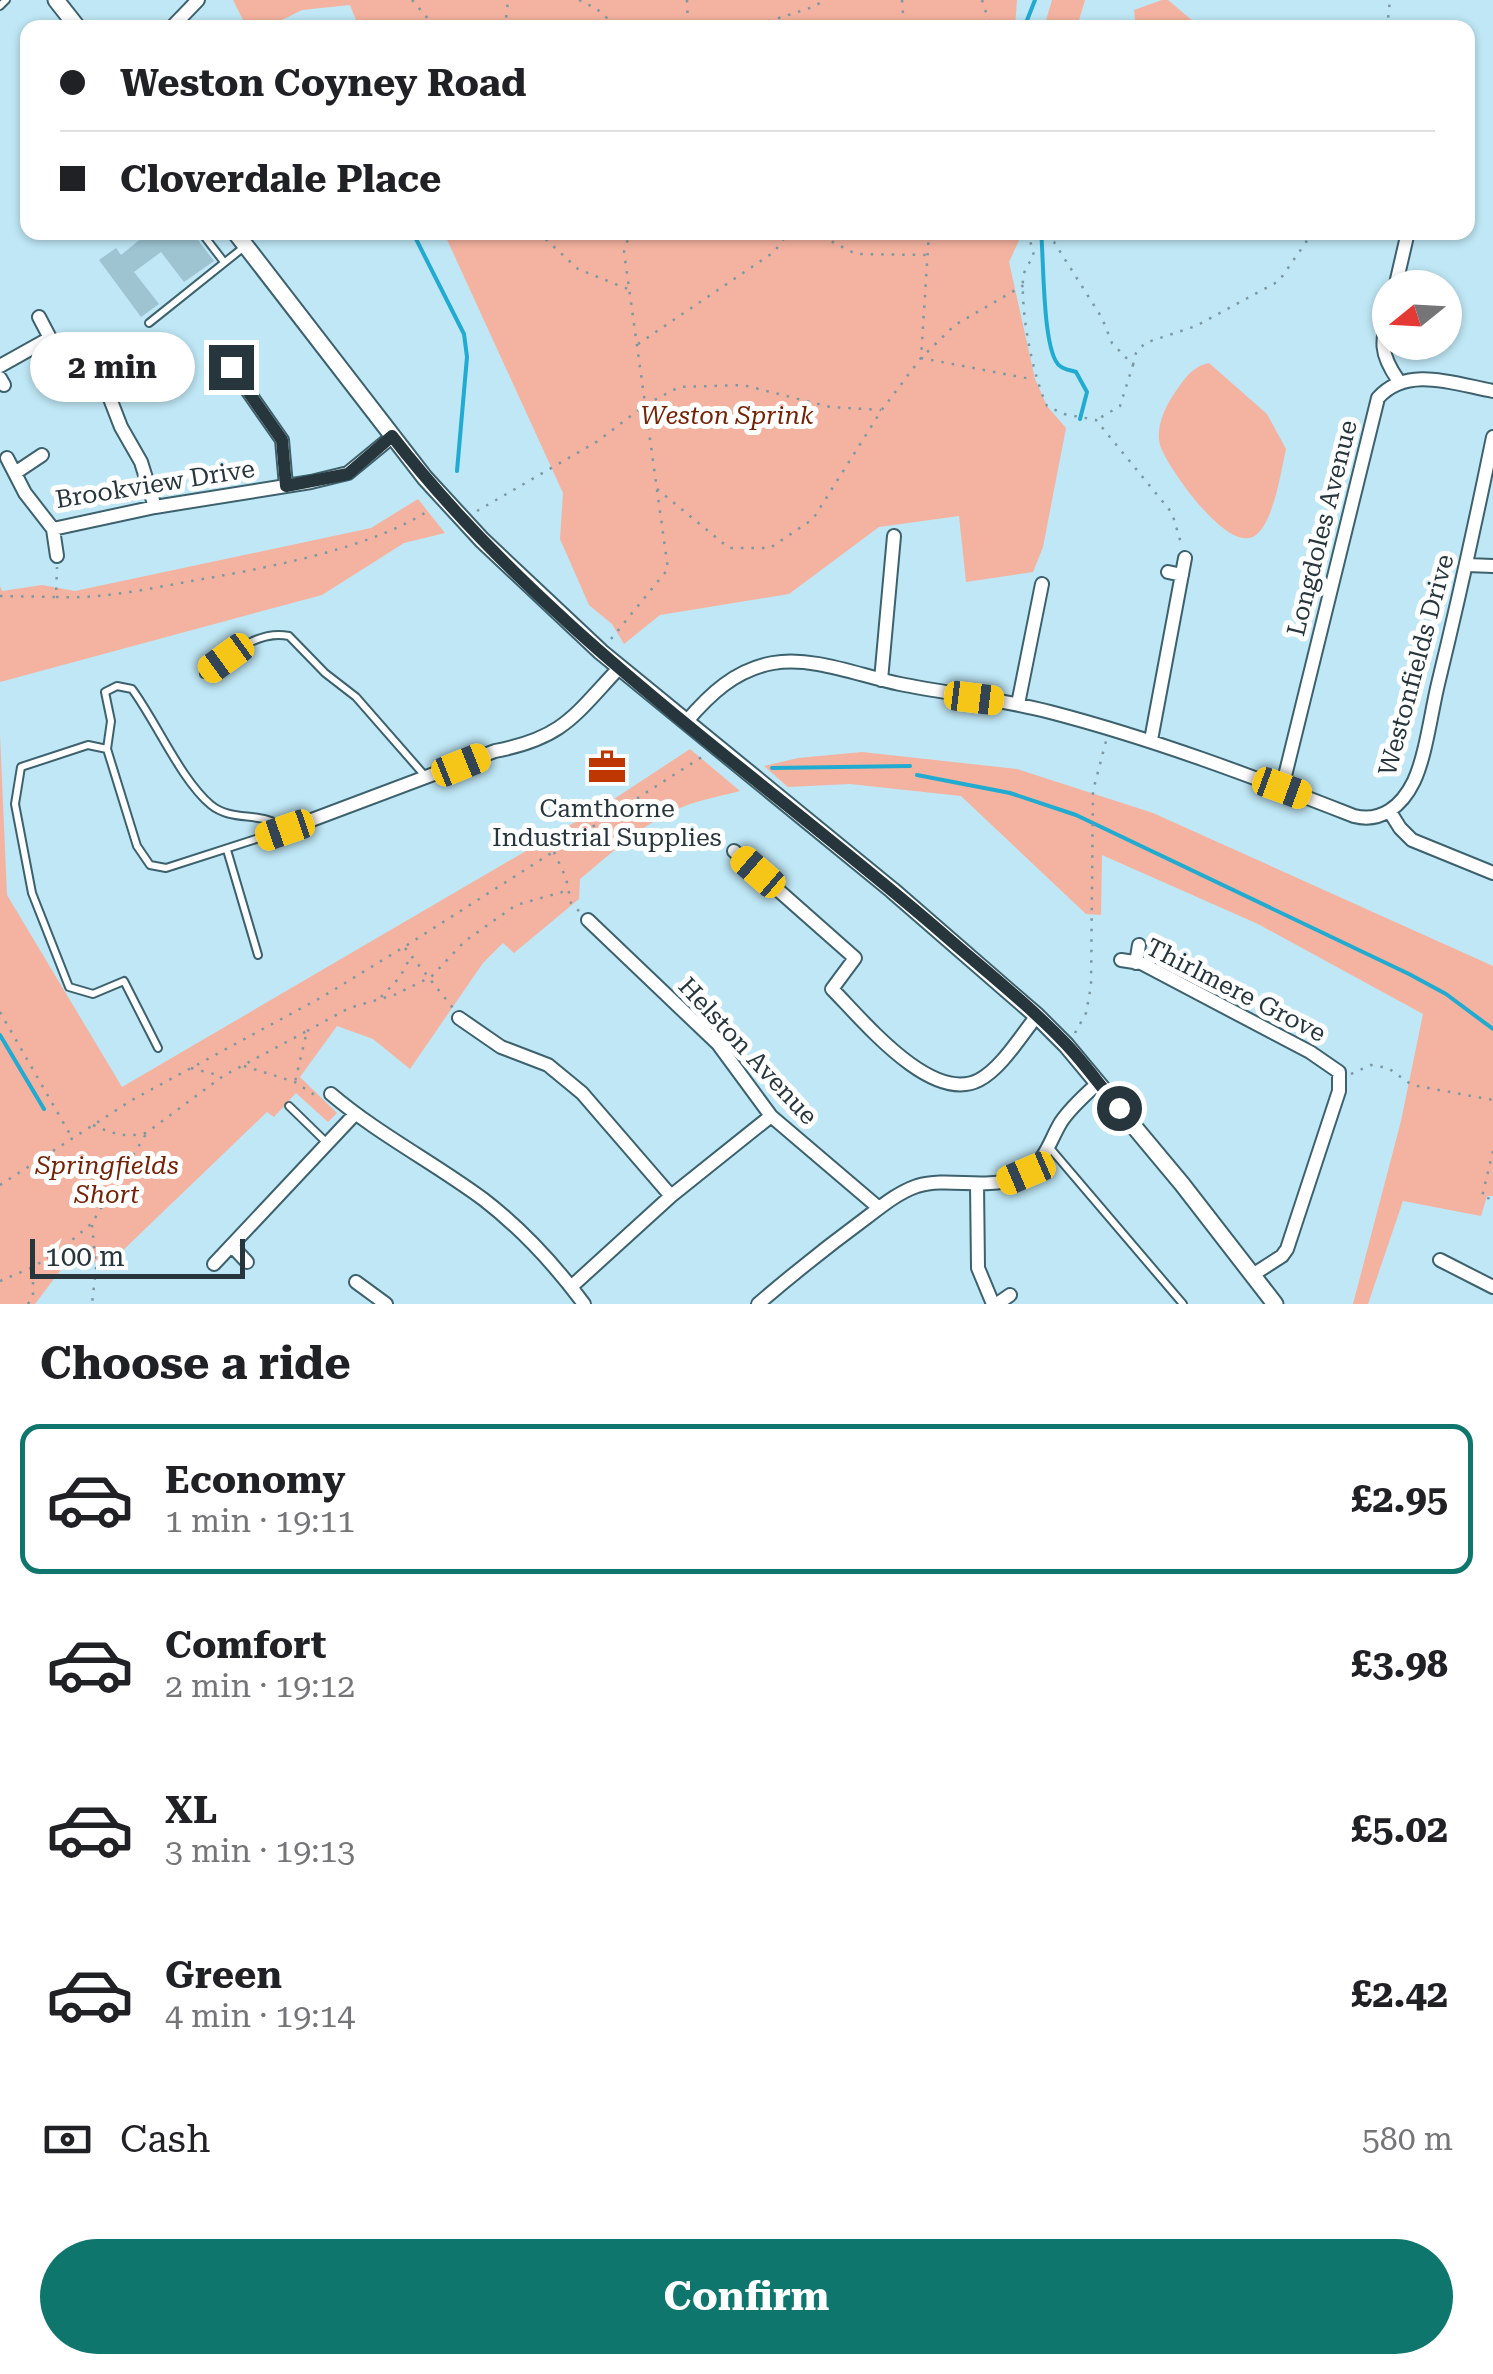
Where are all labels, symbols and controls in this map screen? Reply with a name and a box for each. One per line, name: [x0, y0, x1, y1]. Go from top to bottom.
text: Weston Coyney Road: [120, 61, 526, 105]
text: Cloverdale Place: [120, 157, 441, 201]
north arrow: [1372, 270, 1462, 360]
map controls: [1372, 270, 1462, 360]
callout: 2 min: [31, 332, 196, 402]
route end: [209, 345, 254, 390]
text: 2 min: [68, 348, 157, 386]
park label: Weston Sprink: [641, 401, 814, 430]
street label: Longdoles Avenue: [1281, 417, 1363, 639]
street label: Brookview Drive: [53, 454, 257, 514]
street label: Westonfields Drive: [1372, 551, 1460, 779]
car: [193, 628, 259, 688]
car: [942, 679, 1006, 717]
car: [428, 740, 494, 790]
office icon: Camthorne Industrial Supplies: [586, 746, 628, 788]
car: [1249, 764, 1315, 812]
place label: Camthorne Industrial Supplies: [492, 794, 722, 852]
car: [252, 806, 318, 854]
car: [726, 841, 790, 903]
street label: Thirlmere Grove: [1141, 932, 1331, 1048]
street label: Helston Avenue: [673, 972, 823, 1130]
route start: [1097, 1086, 1142, 1131]
car: [993, 1147, 1059, 1199]
park label: Springfields Short: [34, 1151, 179, 1209]
scale bar: [30, 1234, 245, 1278]
text: 100 m: [45, 1240, 125, 1273]
text: Choose a ride: [40, 1337, 351, 1390]
icon: car: [45, 1454, 135, 1544]
text: Economy: [165, 1458, 345, 1502]
text: £2.95: [1351, 1477, 1448, 1521]
text: 1 min · 19:11: [165, 1502, 355, 1540]
icon: car: [45, 1619, 135, 1709]
text: Comfort: [165, 1623, 326, 1667]
text: £3.98: [1351, 1642, 1448, 1686]
text: 2 min · 19:12: [165, 1667, 355, 1705]
icon: car: [45, 1784, 135, 1874]
text: XL: [165, 1788, 217, 1832]
text: £5.02: [1351, 1807, 1448, 1851]
text: 3 min · 19:13: [165, 1832, 355, 1870]
icon: car: [45, 1949, 135, 2039]
text: Green: [165, 1953, 282, 1997]
text: £2.42: [1351, 1972, 1448, 2016]
text: 4 min · 19:14: [165, 1997, 355, 2035]
icon: cash: [40, 2112, 95, 2167]
text: Cash: [120, 2117, 210, 2161]
text: 580 m: [1362, 2120, 1453, 2158]
button: Confirm: [40, 2239, 1453, 2354]

